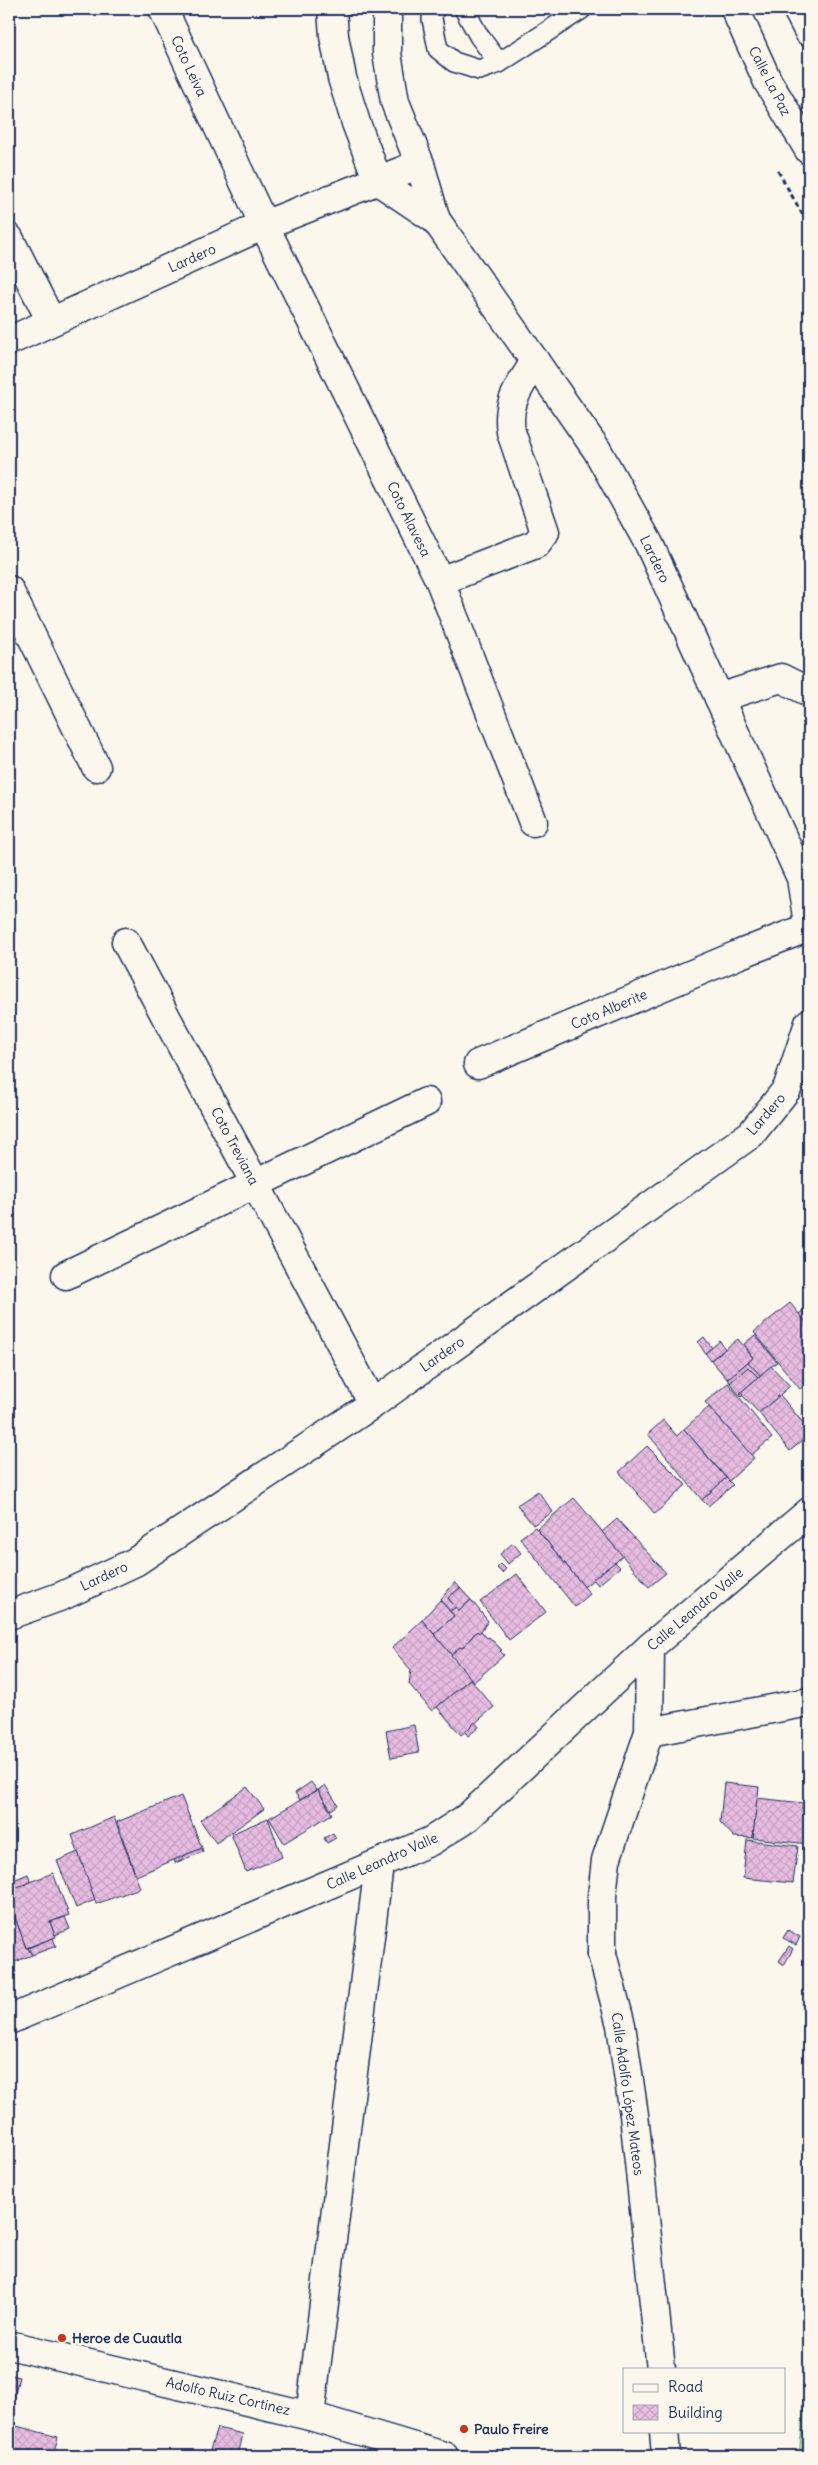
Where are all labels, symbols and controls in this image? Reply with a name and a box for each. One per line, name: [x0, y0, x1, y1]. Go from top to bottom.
street label: Coto Leiva: [167, 33, 211, 99]
street label: Calle La Paz: [745, 43, 795, 119]
street label: Lardero: [165, 240, 219, 276]
street label: Coto Alavesa: [383, 478, 435, 560]
street label: Lardero: [636, 532, 674, 586]
street label: Coto Alberite: [568, 985, 650, 1033]
street label: Lardero: [743, 1089, 789, 1139]
street label: Coto Treviana: [207, 1104, 263, 1188]
street label: Lardero: [416, 1332, 468, 1376]
street label: Lardero: [77, 1557, 131, 1595]
street label: Calle Leandro Valle: [643, 1564, 747, 1654]
street label: Calle Leandro Valle: [323, 1828, 441, 1894]
street label: Calle Adolfo López Mateos: [608, 2011, 648, 2177]
place label: Heroe de Cuautla: [72, 2329, 182, 2347]
marker: Heroe de Cuautla: [56, 2332, 68, 2344]
legend: [623, 2368, 786, 2432]
street label: Adolfo Ruiz Cortinez: [164, 2373, 292, 2419]
text: Road: [668, 2377, 703, 2396]
text: Building: [668, 2403, 723, 2422]
place label: Paulo Freire: [474, 2420, 549, 2438]
marker: Paulo Freire: [458, 2423, 470, 2435]

